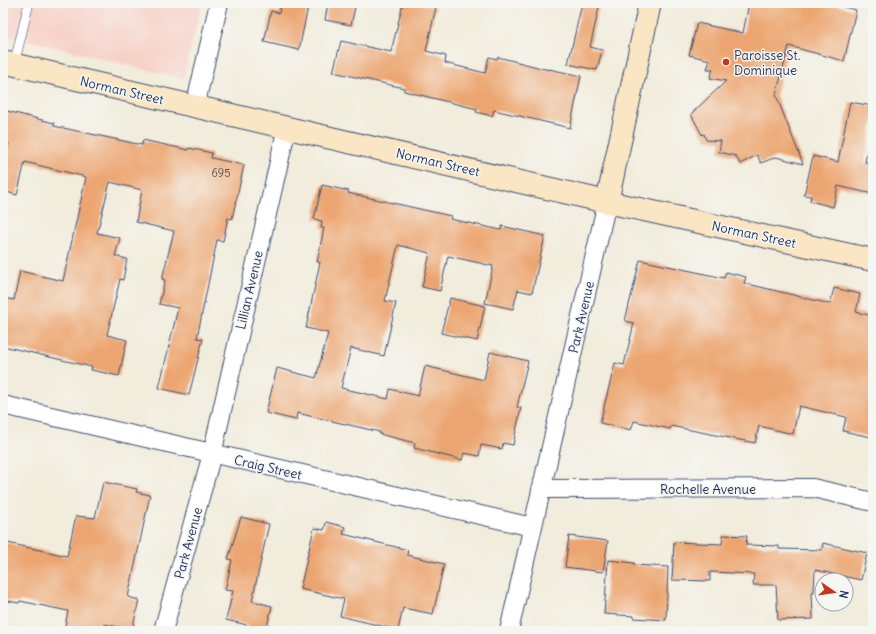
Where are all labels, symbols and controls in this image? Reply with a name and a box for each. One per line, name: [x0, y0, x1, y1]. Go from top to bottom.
place label: Paroisse St. Dominique: [734, 47, 800, 79]
marker: Paroisse St. Dominique: [721, 57, 731, 67]
street label: Norman Street: [78, 73, 166, 109]
street label: Norman Street: [394, 145, 482, 181]
house number: 695: [212, 166, 231, 180]
street label: Norman Street: [710, 217, 798, 252]
street label: Lillian Avenue: [232, 249, 267, 331]
street label: Park Avenue: [565, 279, 598, 355]
street label: Craig Street: [232, 451, 304, 484]
street label: Rochelle Avenue: [660, 481, 756, 498]
street label: Park Avenue: [171, 505, 206, 581]
north arrow: [814, 572, 854, 612]
text: N: [836, 589, 851, 600]

